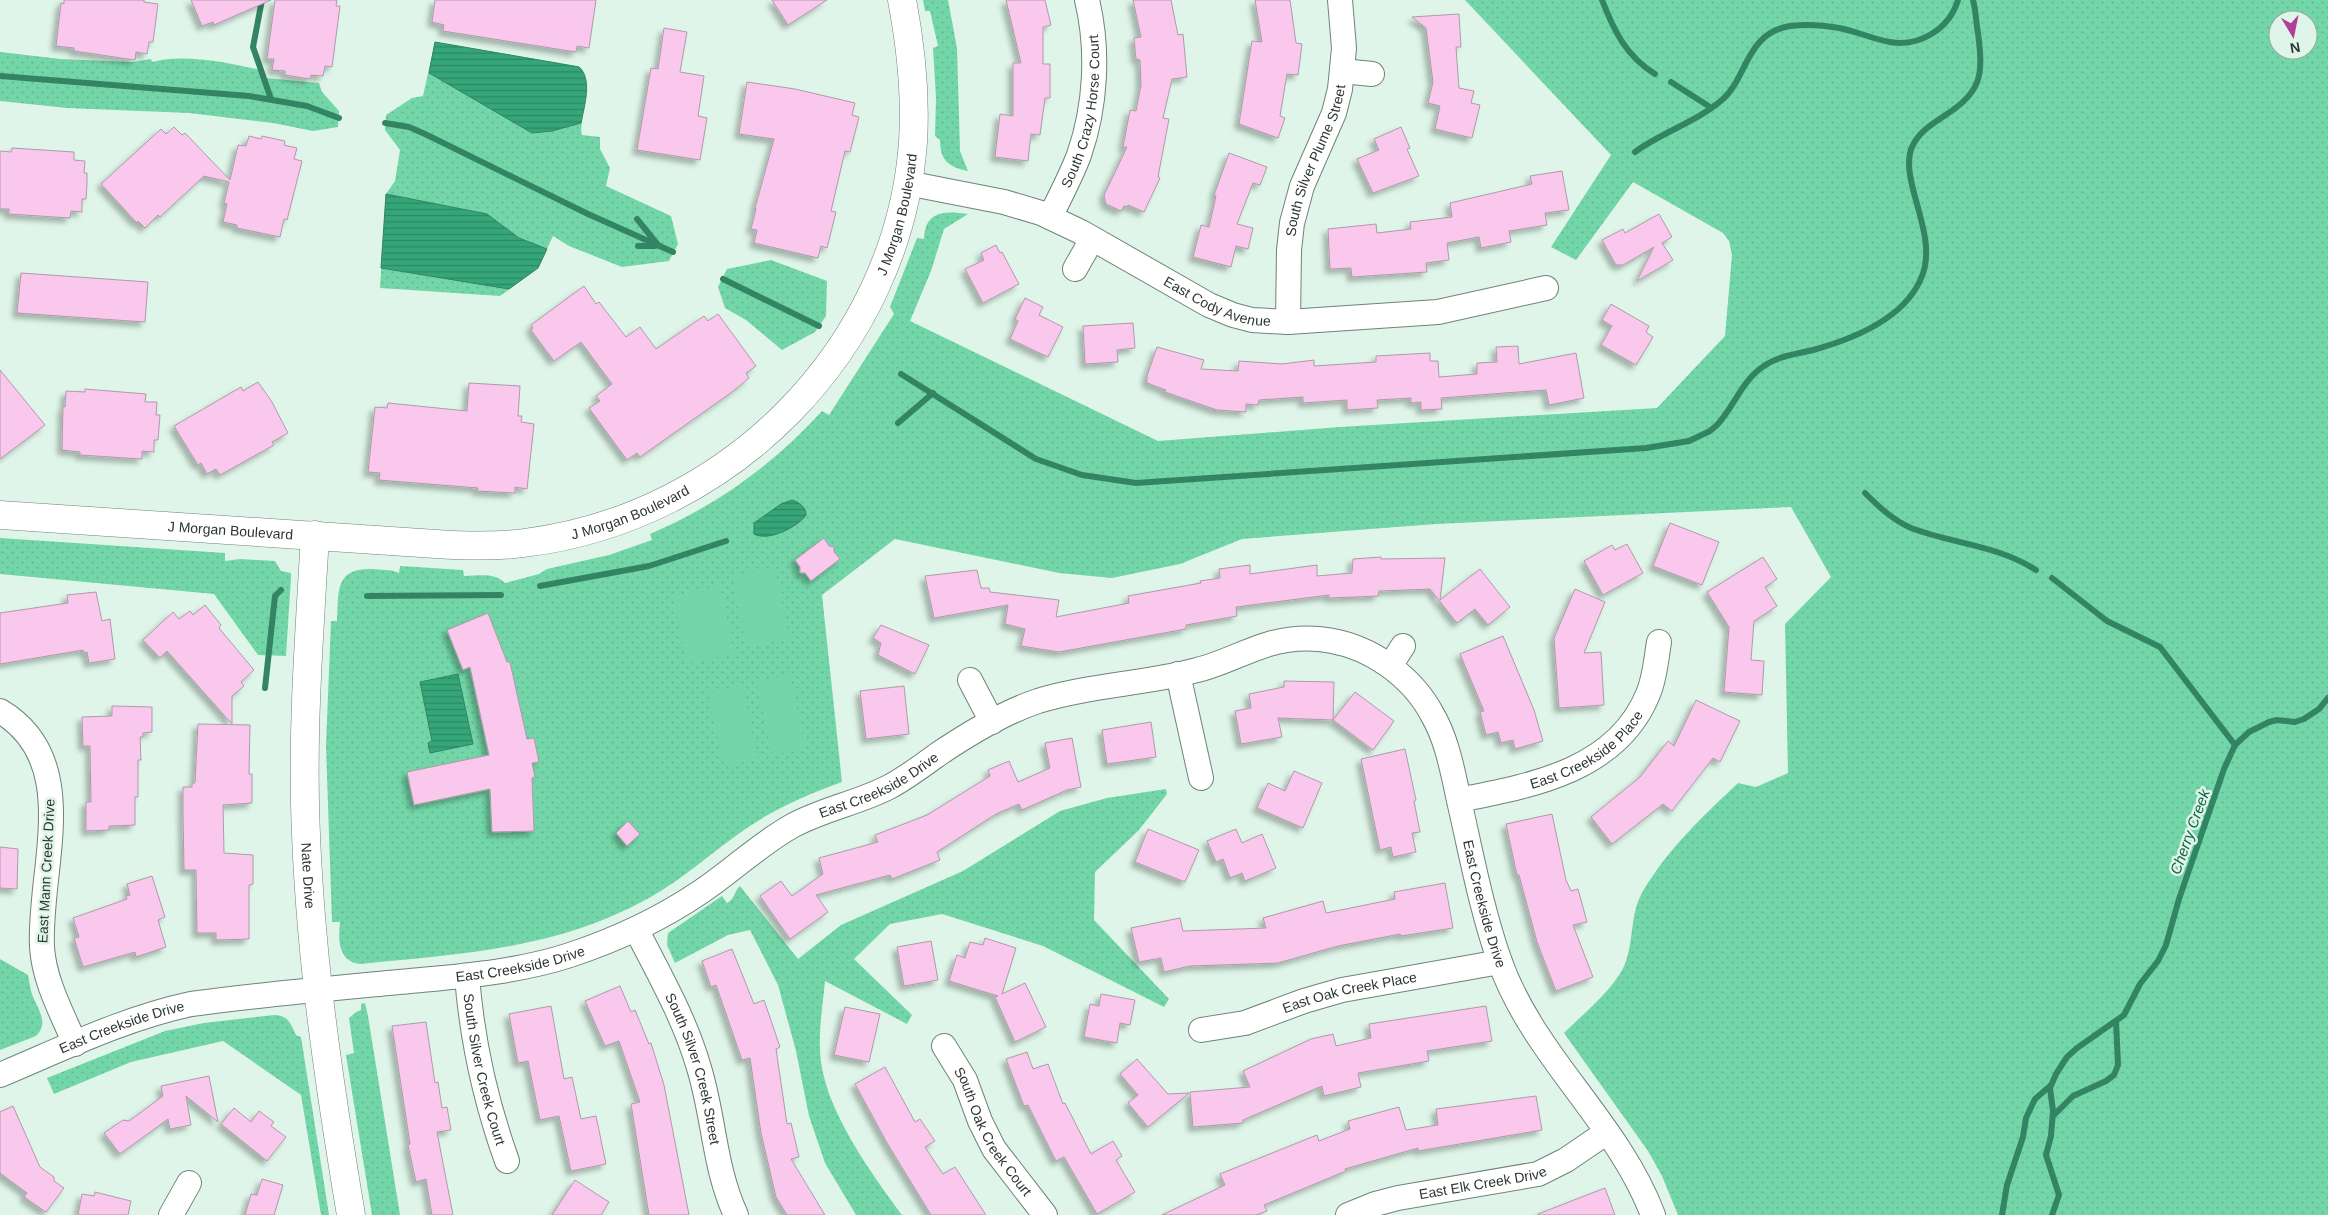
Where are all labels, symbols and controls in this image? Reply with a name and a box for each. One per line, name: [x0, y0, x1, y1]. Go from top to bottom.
north arrow: [2268, 10, 2318, 60]
street label: South Crazy Horse Court: [1058, 34, 1102, 190]
text: N: [2289, 39, 2302, 57]
street label: South Silver Plume Street: [1283, 84, 1348, 237]
street label: J Morgan Boulevard: [873, 153, 920, 278]
street label: East Cody Avenue: [1161, 273, 1271, 329]
street label: J Morgan Boulevard: [570, 482, 692, 542]
street label: J Morgan Boulevard: [167, 518, 294, 542]
street label: East Creekside Place: [1528, 708, 1646, 792]
street label: East Creekside Drive: [817, 749, 941, 821]
water label: Cherry Creek: [2166, 786, 2213, 877]
street label: East Mann Creek Drive: [34, 798, 58, 944]
street label: East Creekside Drive: [1460, 839, 1509, 970]
street label: Nate Drive: [298, 842, 318, 910]
street label: East Creekside Drive: [455, 942, 587, 985]
street label: East Oak Creek Place: [1280, 969, 1418, 1016]
street label: South Silver Creek Street: [662, 990, 723, 1146]
street label: South Silver Creek Court: [461, 993, 509, 1147]
street label: East Creekside Drive: [57, 998, 186, 1057]
street label: South Oak Creek Court: [951, 1064, 1035, 1199]
street label: East Elk Creek Drive: [1418, 1163, 1550, 1202]

